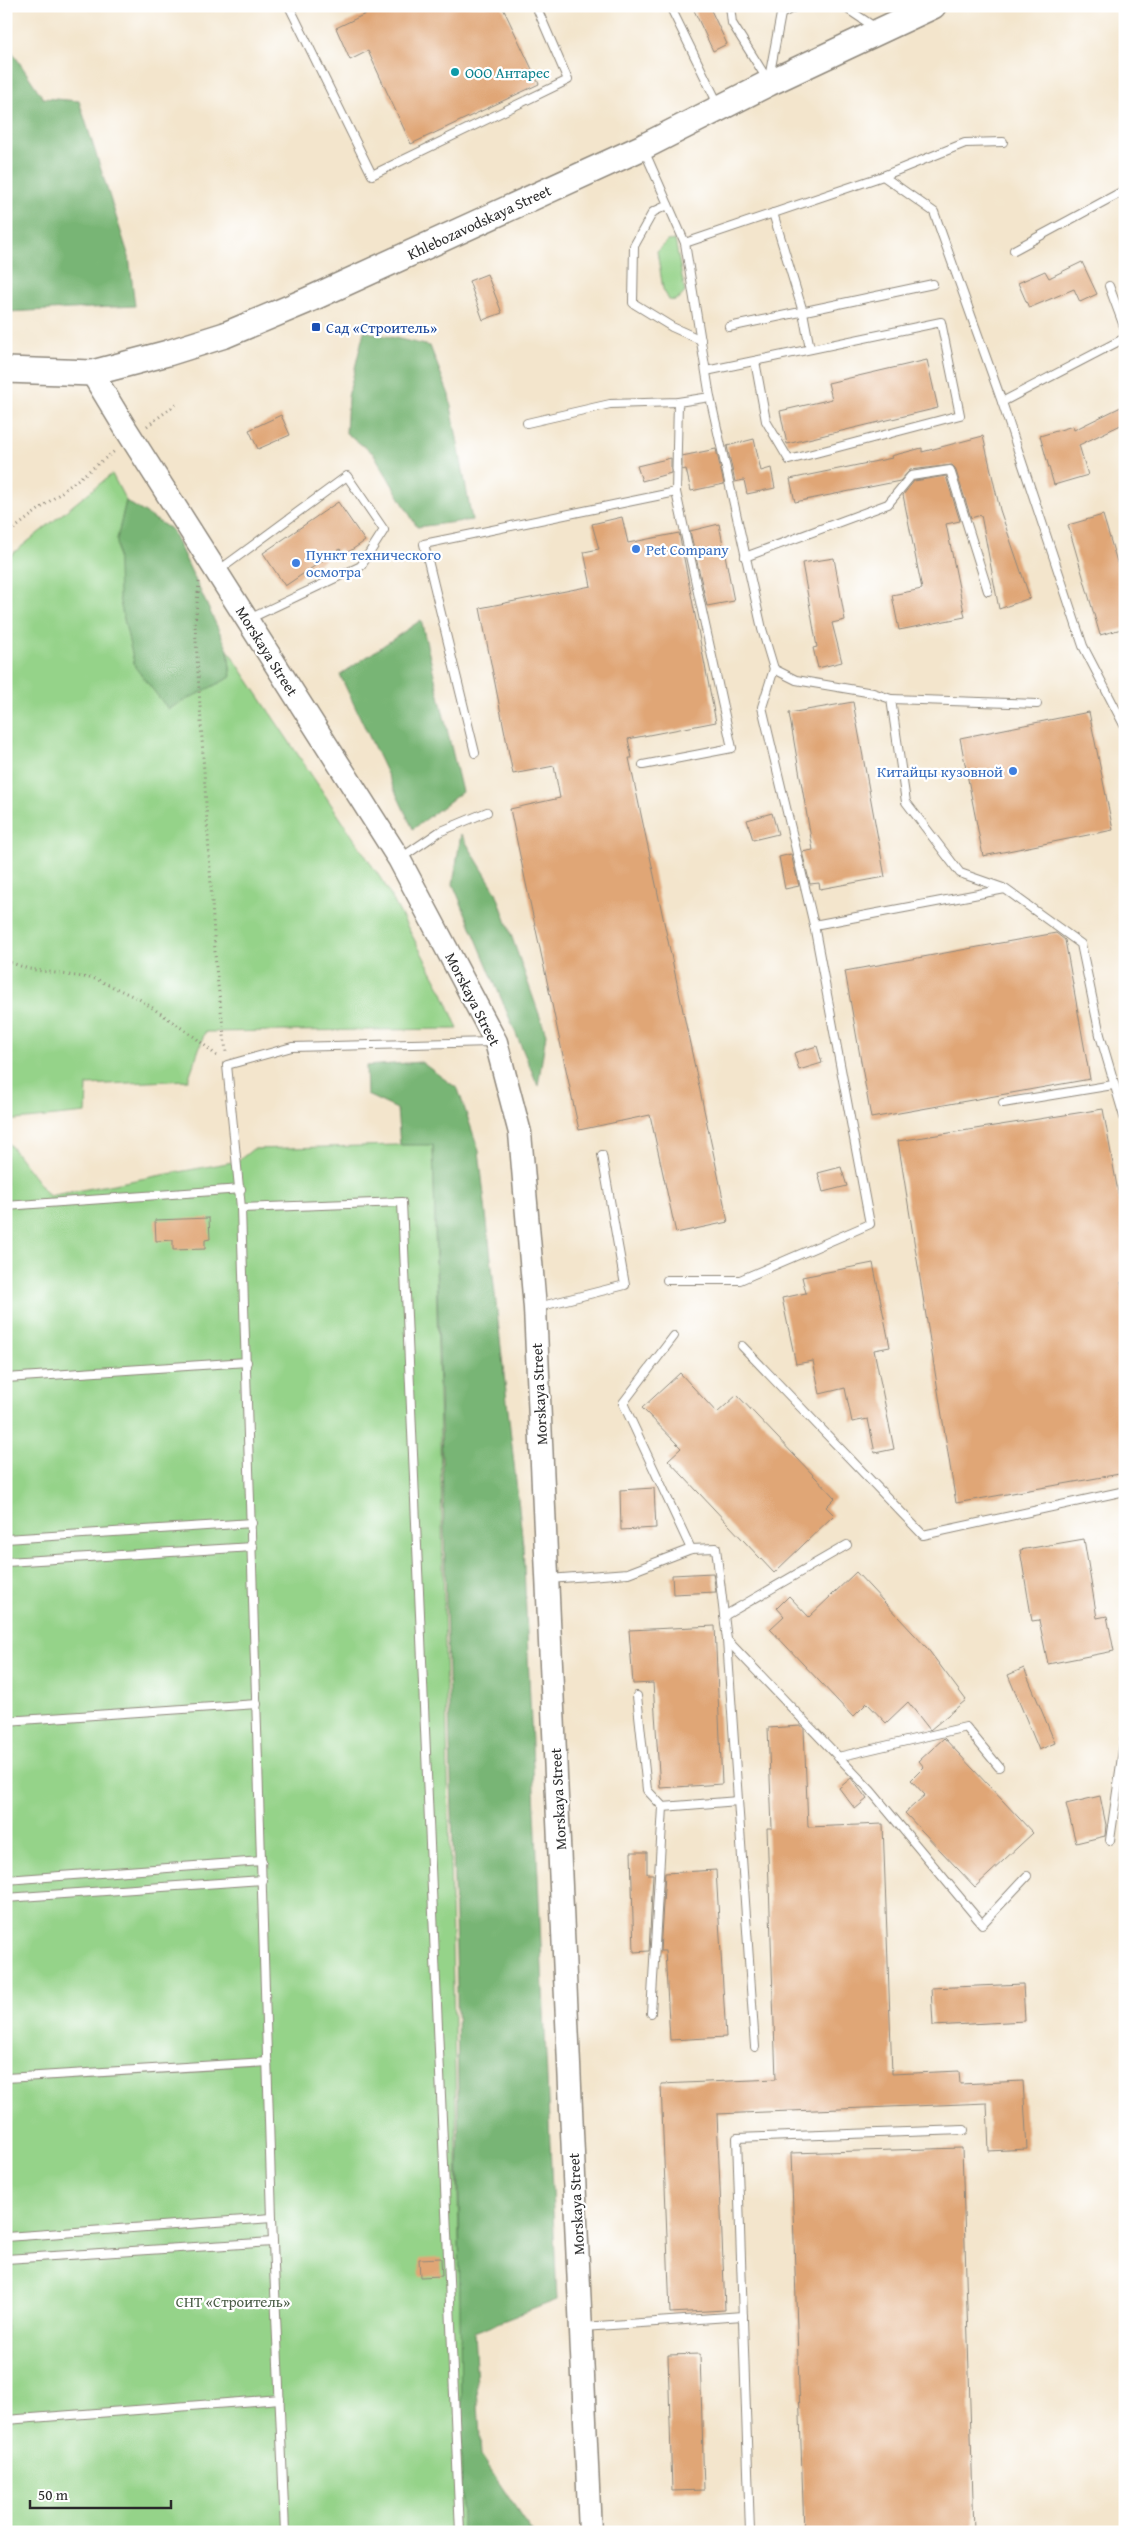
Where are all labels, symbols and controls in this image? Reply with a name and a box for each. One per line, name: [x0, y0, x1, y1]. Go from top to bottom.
place label: ООО Антарес: [465, 62, 550, 83]
marker: ООО Антарес: [449, 66, 461, 78]
street label: Khlebozavodskaya Street: [404, 179, 555, 265]
place label: Сад «Строитель»: [326, 317, 437, 338]
marker: Сад «Строитель»: [310, 321, 322, 333]
place label: Pet Company: [646, 539, 729, 560]
marker: Pet Company: [630, 543, 642, 555]
place label: Пункт технического осмотра: [306, 544, 442, 582]
marker: Пункт технического осмотра: [290, 557, 302, 569]
street label: Morskaya Street: [231, 602, 303, 701]
place label: Китайцы кузовной: [877, 761, 1003, 782]
marker: Китайцы кузовной: [1007, 765, 1019, 777]
street label: Morskaya Street: [440, 949, 506, 1050]
street label: Morskaya Street: [526, 1342, 552, 1446]
street label: Morskaya Street: [545, 1747, 571, 1851]
street label: Morskaya Street: [563, 2152, 589, 2256]
park label: СНТ «Строитель»: [176, 2291, 290, 2312]
scale bar: [30, 2478, 171, 2510]
text: 50 m: [38, 2484, 69, 2505]

